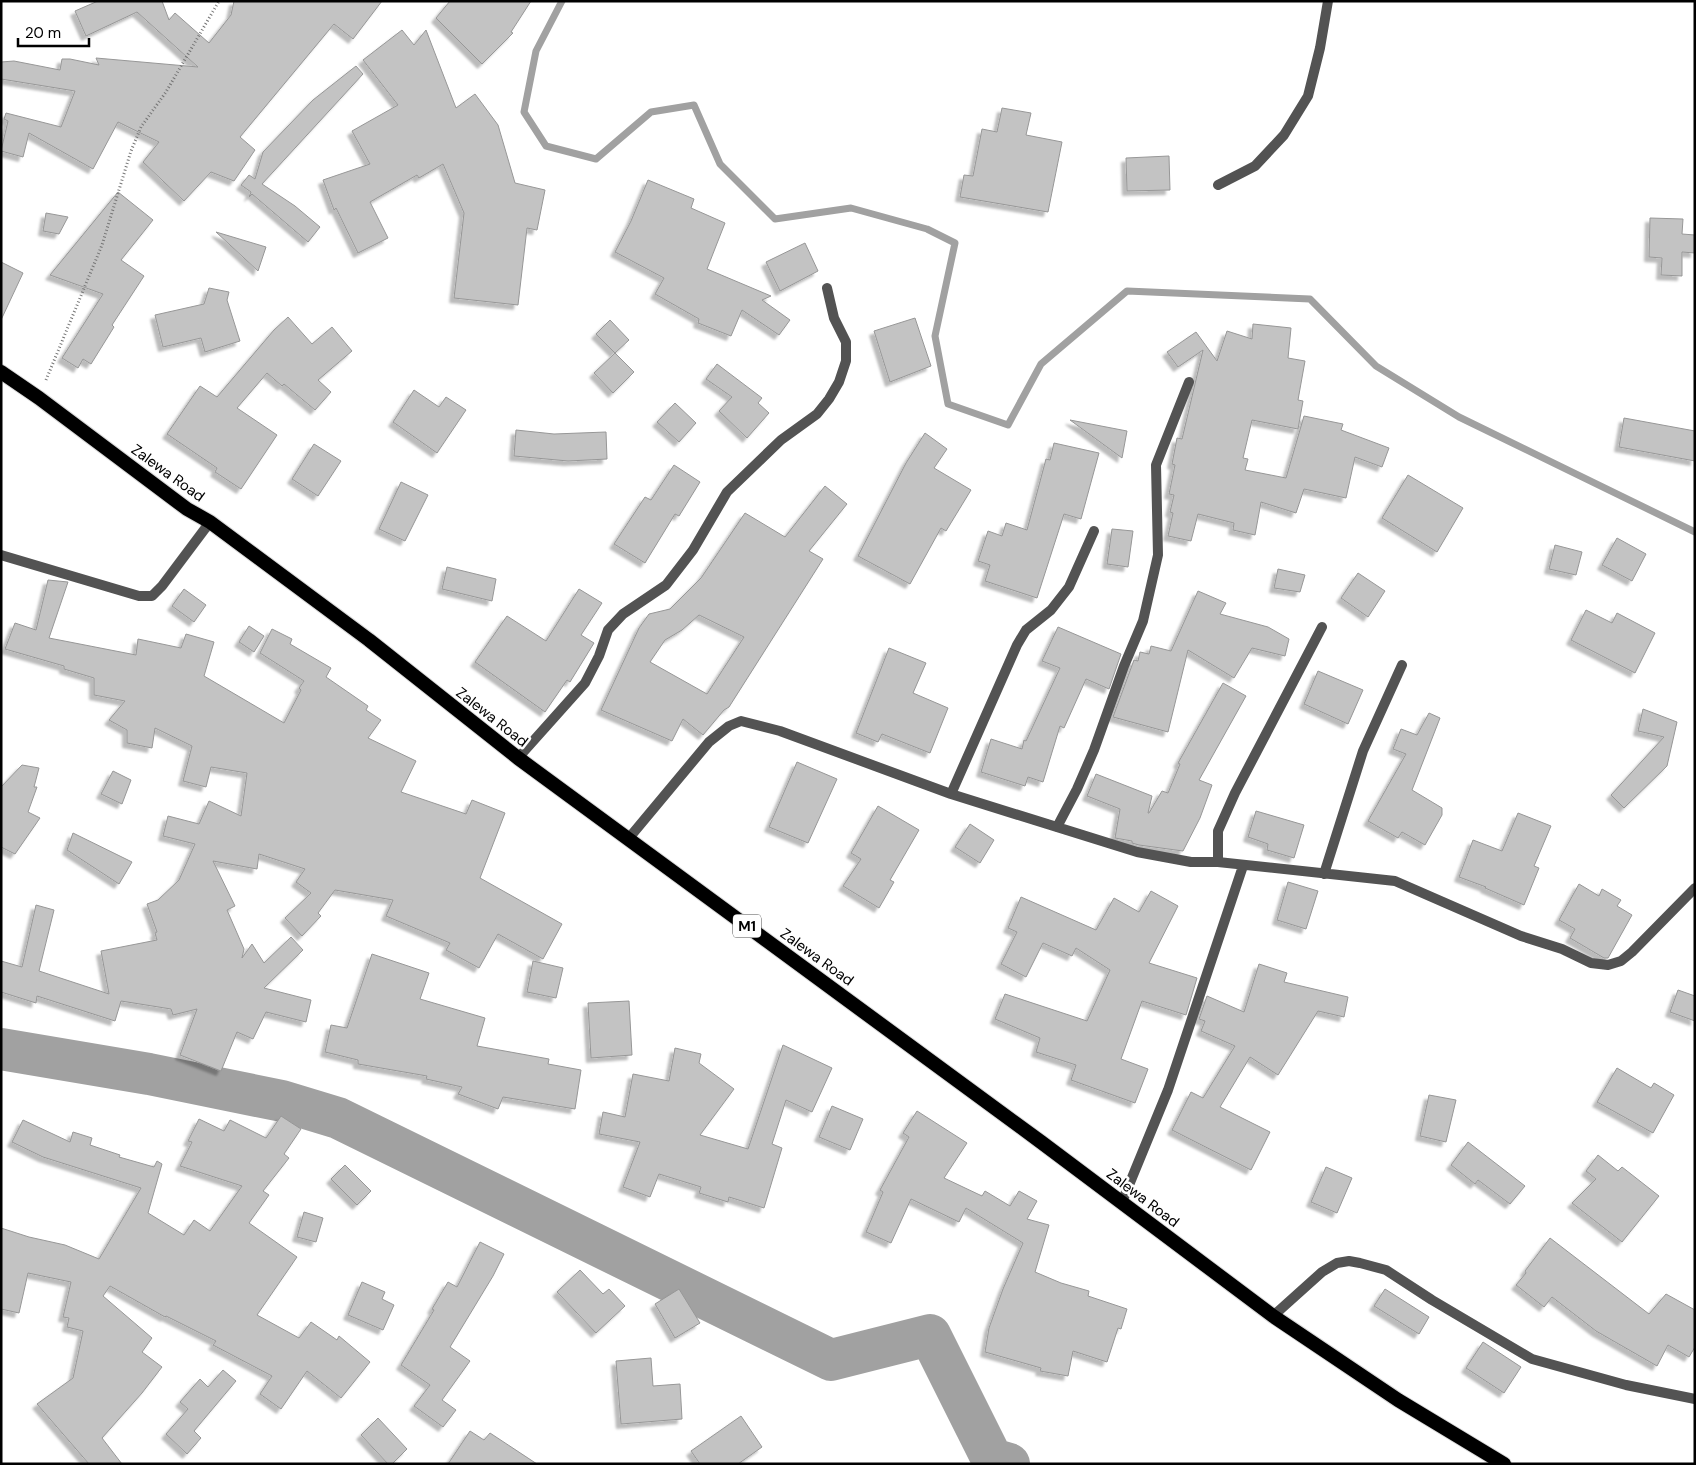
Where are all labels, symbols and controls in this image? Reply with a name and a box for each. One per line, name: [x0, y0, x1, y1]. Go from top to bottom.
scale bar: [18, 15, 89, 47]
text: 20 m: [25, 23, 61, 43]
street label: Zalewa Road: [127, 440, 209, 506]
street label: Zalewa Road: [452, 683, 532, 751]
road number: M1: [733, 914, 761, 938]
street label: Zalewa Road: [776, 924, 858, 990]
street label: Zalewa Road: [1103, 1164, 1183, 1232]

